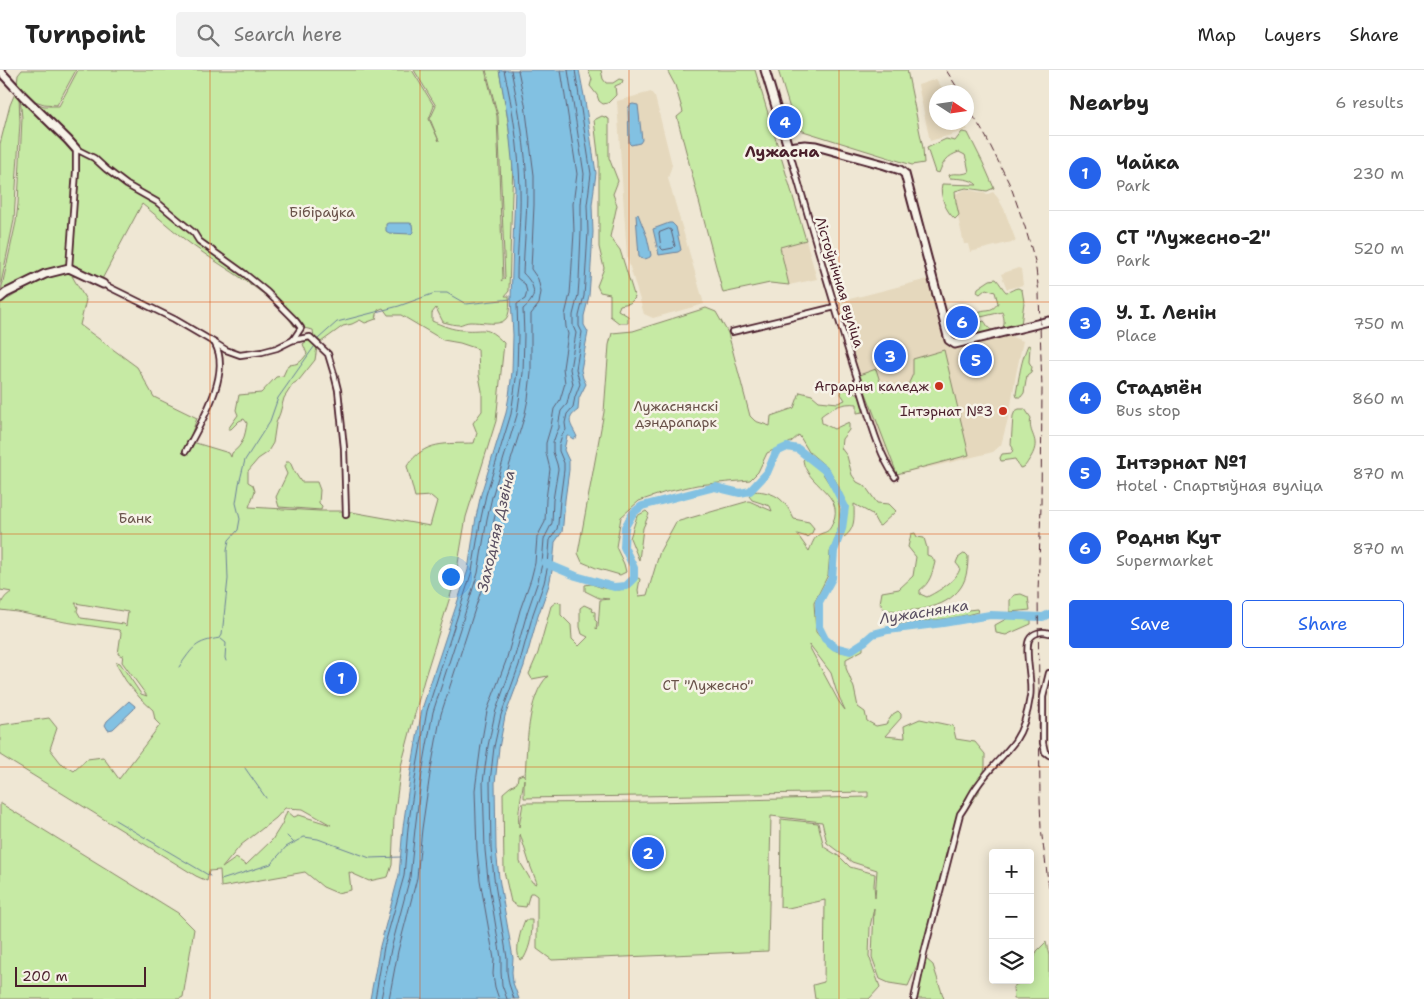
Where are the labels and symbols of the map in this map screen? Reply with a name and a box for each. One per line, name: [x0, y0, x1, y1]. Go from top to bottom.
north arrow: [929, 85, 974, 130]
pin: 4: [769, 103, 801, 141]
district label: Лужасна: [745, 141, 819, 162]
park label: Бібіраўка: [289, 203, 355, 221]
street label: Лістоўнічная вуліца: [812, 214, 869, 350]
pin: 6: [946, 303, 978, 341]
pin: 3: [874, 337, 906, 375]
pin: 5: [960, 341, 992, 379]
place label: Аграрны каледж: [814, 377, 930, 395]
marker: Аграрны каледж: [933, 380, 945, 392]
park label: Лужаснянскі дэндрапарк: [633, 397, 719, 431]
place label: Інтэрнат №3: [900, 402, 993, 420]
marker: Інтэрнат №3: [997, 405, 1009, 417]
water label: Заходняя Дзвіна: [472, 468, 520, 594]
park label: Банк: [118, 509, 152, 527]
your location: [438, 564, 464, 590]
water label: Лужаснянка: [877, 595, 970, 629]
pin: 1: [325, 659, 357, 697]
park label: СТ "Лужесно": [663, 676, 754, 694]
pin: 2: [632, 834, 664, 872]
scale bar: [15, 964, 146, 987]

